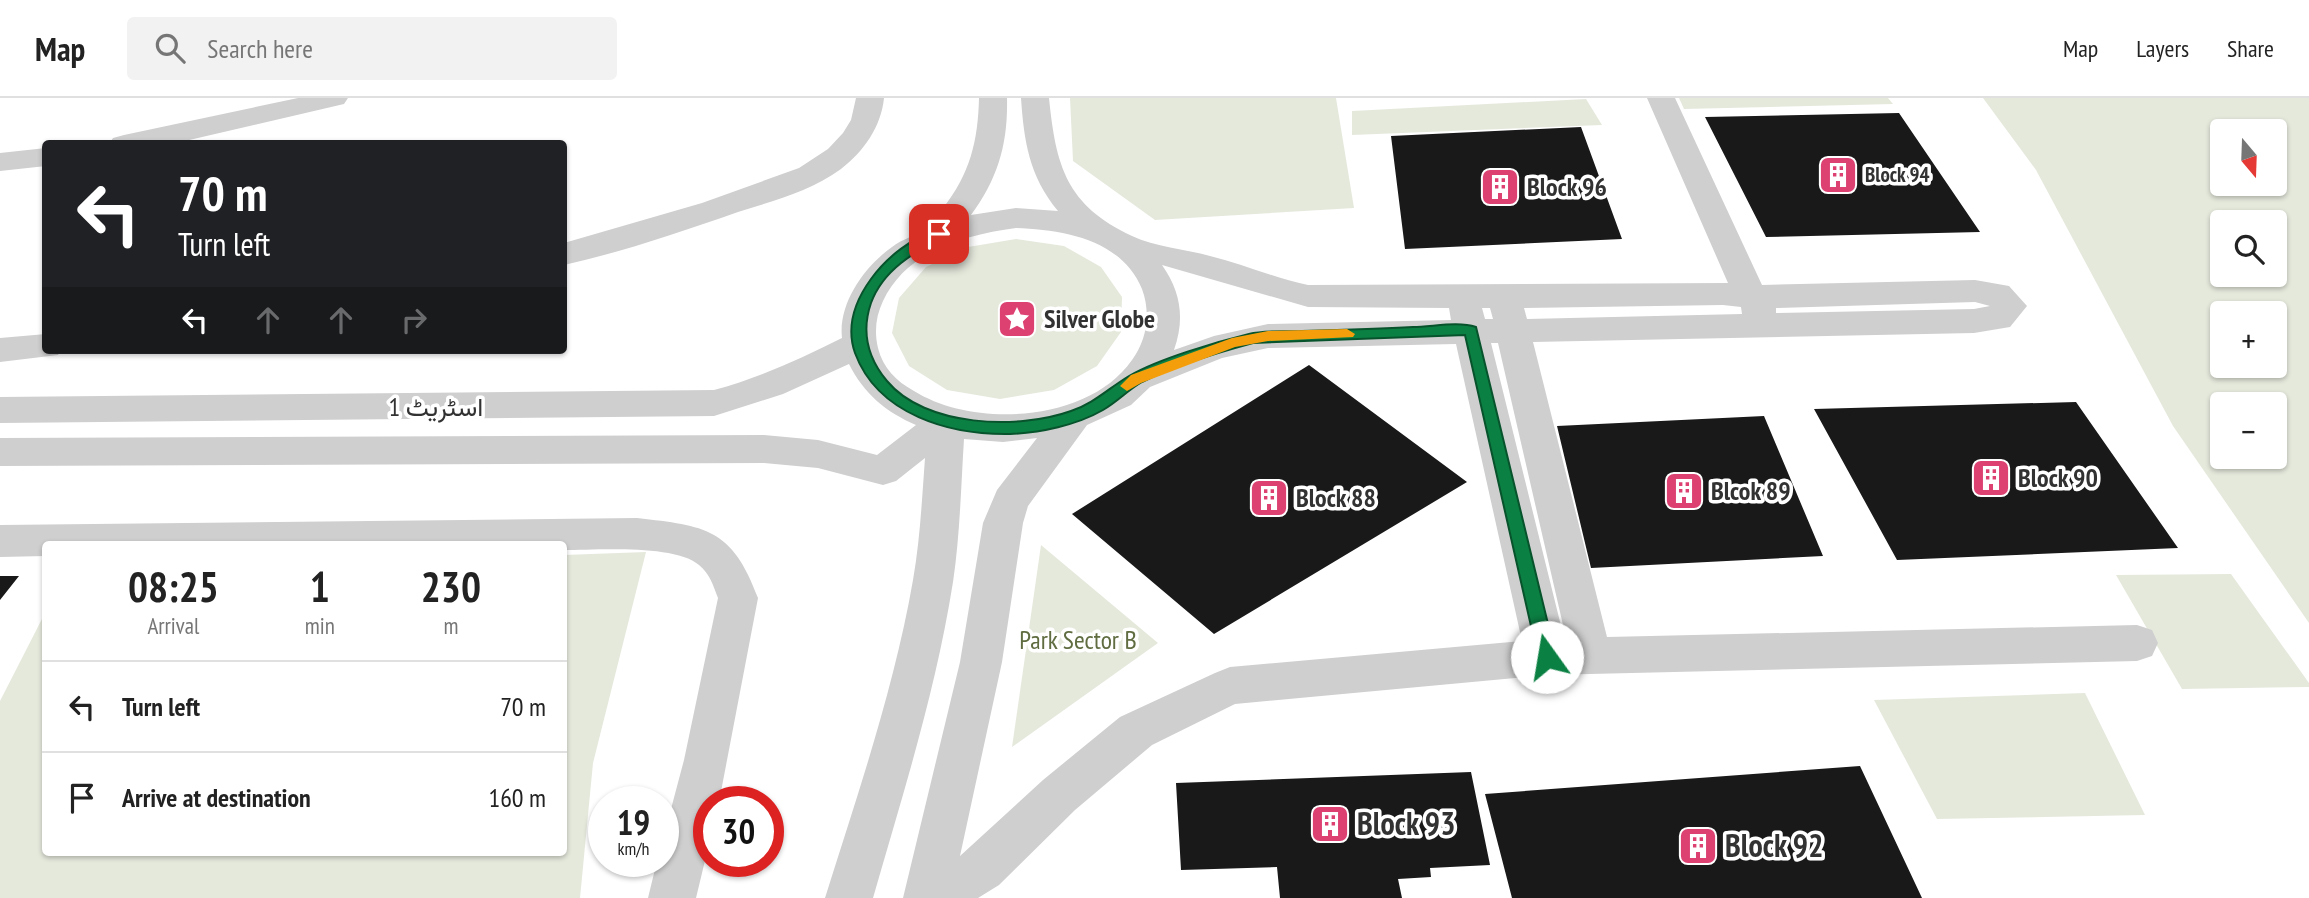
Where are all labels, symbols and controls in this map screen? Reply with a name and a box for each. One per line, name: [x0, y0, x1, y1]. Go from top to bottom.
search box: [127, 17, 617, 80]
text: Map: [35, 27, 85, 70]
icon: search: [151, 29, 189, 67]
text: Search here: [207, 32, 313, 65]
text: Map: [2063, 33, 2098, 64]
text: Layers: [2136, 33, 2189, 64]
text: Share: [2227, 33, 2274, 64]
north arrow: [2210, 119, 2287, 196]
map controls: [2210, 119, 2287, 469]
building icon: Block 94: [1817, 154, 1859, 196]
text: 70 m: [178, 161, 267, 225]
place label: Block 94: [1865, 161, 1930, 188]
building icon: Block 96: [1479, 166, 1521, 208]
icon: left: [63, 168, 154, 259]
place label: Block 96: [1527, 170, 1607, 203]
pin: [909, 204, 969, 264]
button: search: [2210, 210, 2287, 287]
icon: arrive: [920, 215, 958, 253]
text: Turn left: [178, 223, 270, 265]
place icon: Silver Globe: [996, 298, 1038, 340]
icon: left: [176, 301, 214, 339]
icon: ahead: [249, 301, 287, 339]
icon: ahead: [322, 301, 360, 339]
icon: right: [395, 301, 433, 339]
button: +: [2210, 301, 2287, 378]
place label: Silver Globe: [1044, 302, 1155, 335]
street label: اسٹریٹ 1: [389, 390, 483, 423]
button: −: [2210, 392, 2287, 469]
building icon: Block 90: [1970, 457, 2012, 499]
place label: Block 90: [2018, 461, 2098, 494]
building icon: Blcok 89: [1663, 470, 1705, 512]
place label: Blcok 89: [1711, 474, 1791, 507]
building icon: Block 88: [1248, 477, 1290, 519]
place label: Block 88: [1296, 481, 1376, 514]
text: 08:25: [128, 559, 219, 614]
text: 1: [310, 559, 330, 614]
text: 230: [421, 559, 481, 614]
text: Arrival: [147, 611, 199, 640]
text: min: [305, 611, 335, 640]
text: m: [443, 611, 458, 640]
position arrow: [1510, 620, 1584, 694]
park label: Park Sector B: [1019, 623, 1137, 656]
icon: left: [63, 688, 101, 726]
text: Turn left: [122, 690, 200, 723]
text: 70 m: [500, 690, 546, 723]
icon: arrive: [63, 779, 101, 817]
text: Arrive at destination: [122, 781, 311, 814]
text: 160 m: [488, 781, 546, 814]
speed limit sign: 30: [693, 786, 784, 877]
text: 19: [617, 799, 650, 845]
place label: Block 93: [1357, 802, 1455, 844]
building icon: Block 93: [1309, 803, 1351, 845]
place label: Block 92: [1725, 824, 1823, 866]
building icon: Block 92: [1677, 825, 1719, 867]
text: km/h: [618, 837, 649, 860]

